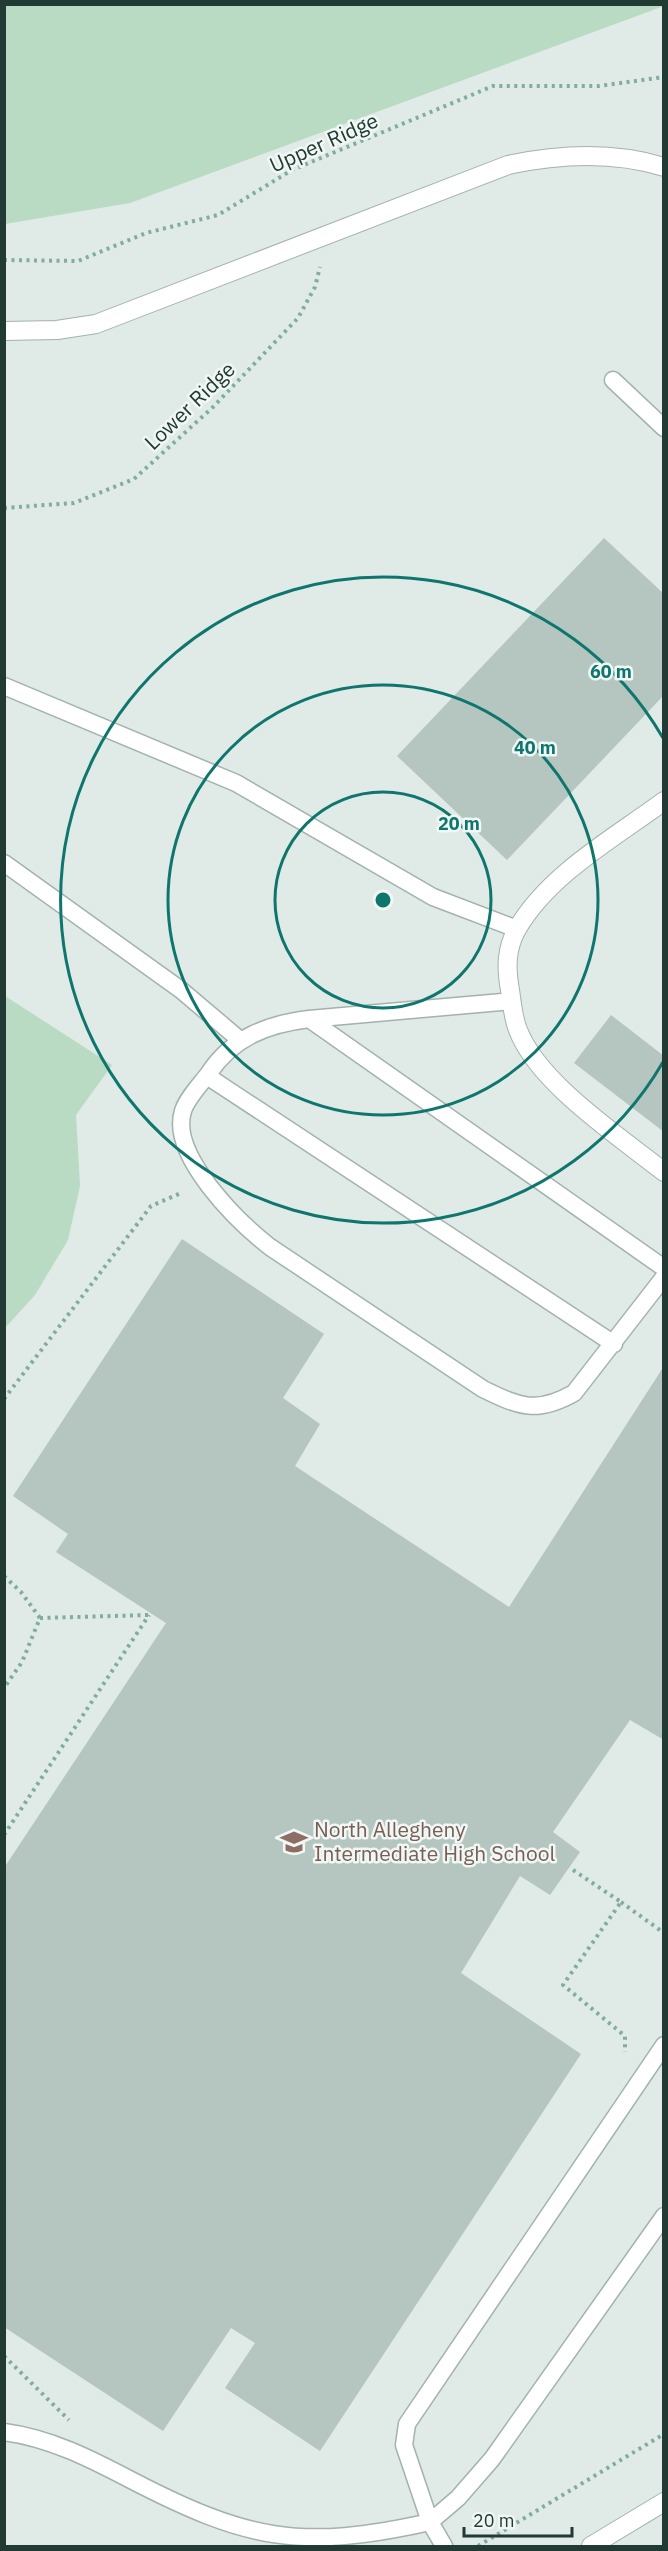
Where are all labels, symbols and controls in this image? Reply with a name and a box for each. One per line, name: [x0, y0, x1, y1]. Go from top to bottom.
street label: Upper Ridge: [265, 106, 382, 178]
street label: Lower Ridge: [138, 355, 241, 455]
text: 60 m: [590, 660, 632, 683]
text: 40 m: [514, 736, 556, 759]
text: 20 m: [438, 812, 480, 835]
centre of rings: [373, 890, 393, 910]
place label: North Allegheny Intermediate High School: [314, 1815, 555, 1867]
school or university icon: North Allegheny Intermediate High School: [279, 1827, 309, 1857]
scale bar: [464, 2500, 572, 2538]
text: 20 m: [473, 2509, 515, 2532]

